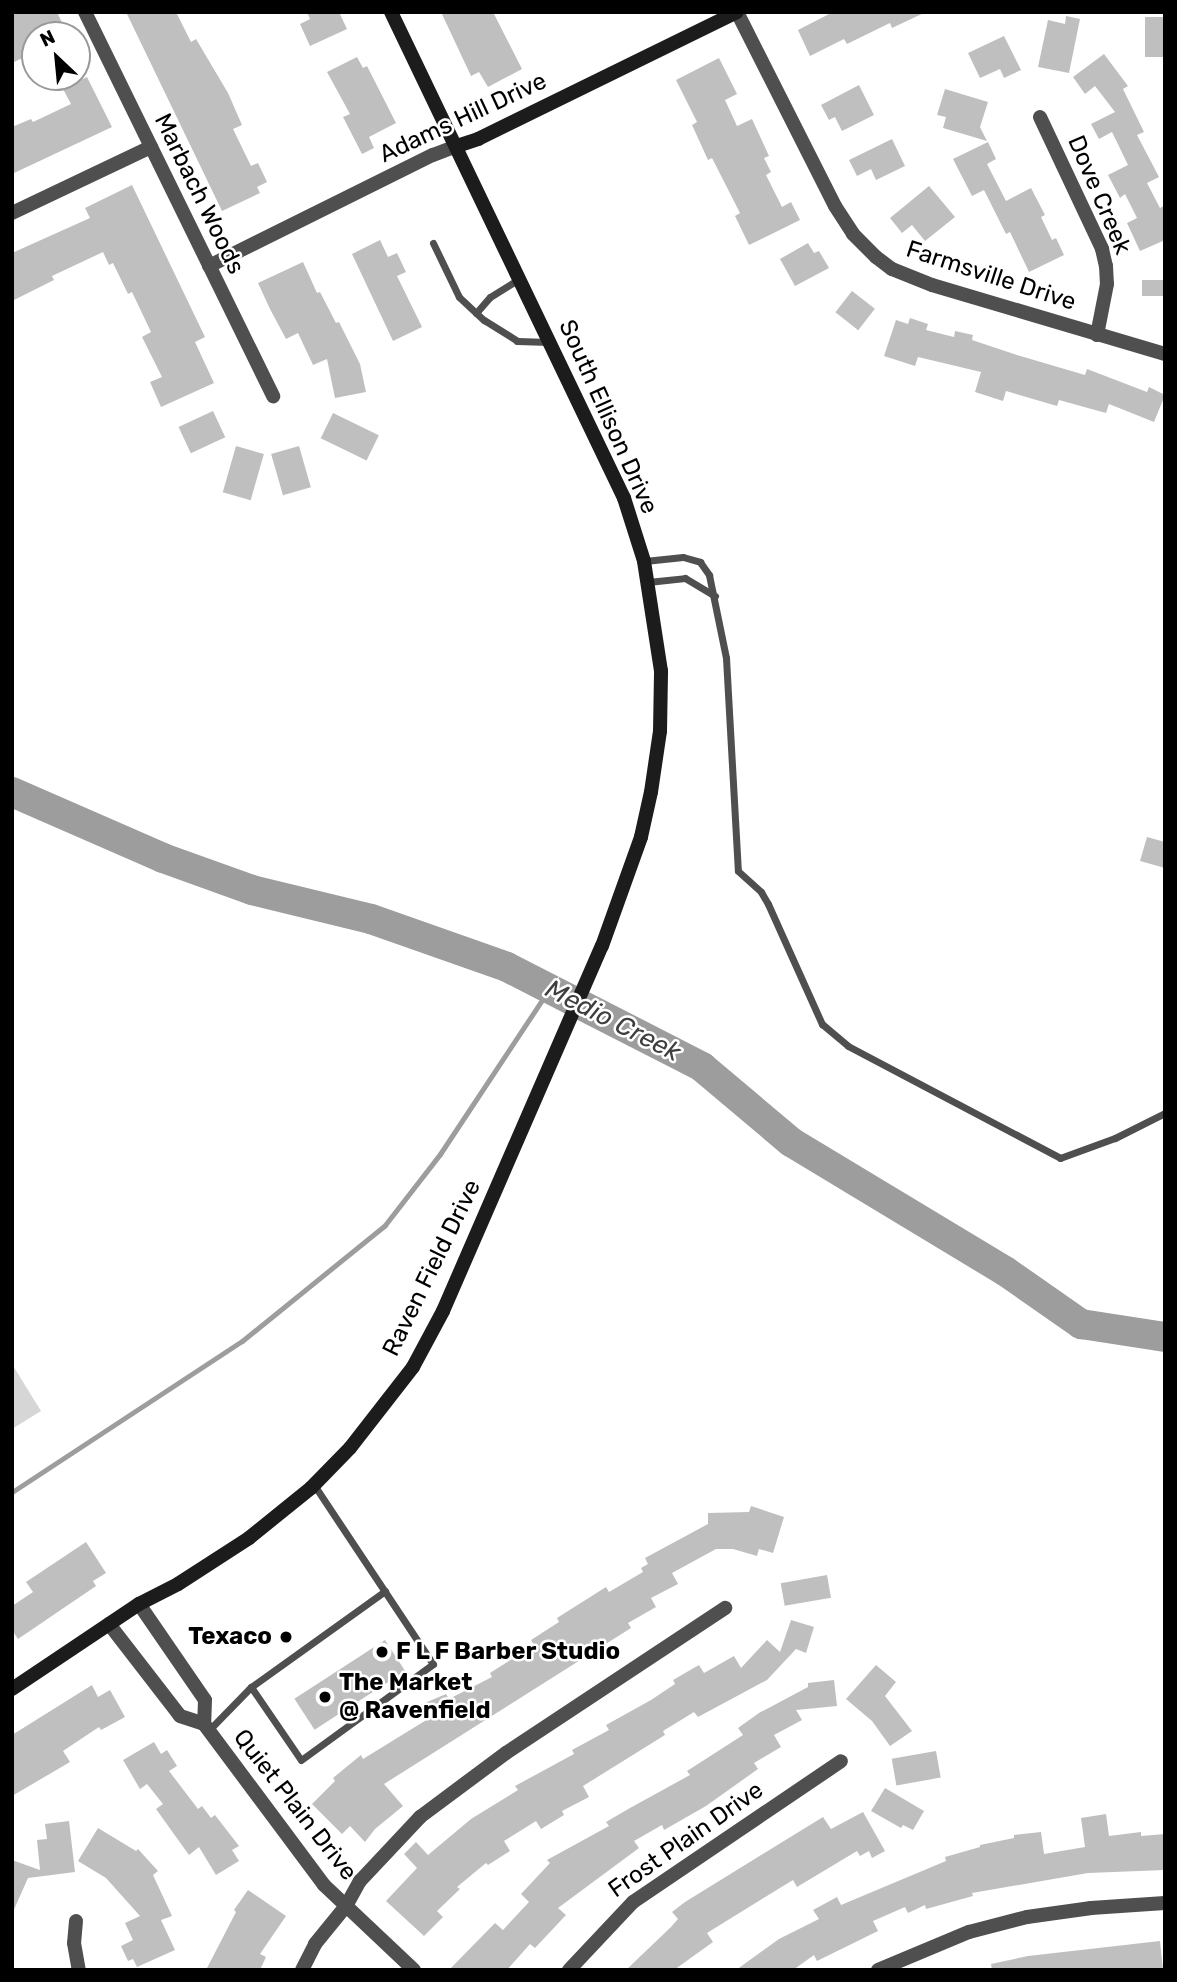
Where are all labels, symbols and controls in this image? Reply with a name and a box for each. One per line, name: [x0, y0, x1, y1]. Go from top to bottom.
north arrow: [21, 21, 91, 91]
text: N: [36, 25, 59, 52]
street label: Adams Hill Drive: [375, 67, 551, 169]
street label: Marbach Woods: [148, 109, 250, 279]
street label: Dove Creek: [1061, 131, 1137, 259]
street label: Farmsville Drive: [903, 235, 1079, 317]
street label: South Ellison Drive: [552, 316, 664, 518]
water label: Medio Creek: [540, 974, 686, 1068]
street label: Raven Field Drive: [377, 1175, 487, 1361]
place label: Texaco: [188, 1623, 272, 1651]
marker: Texaco: [278, 1629, 294, 1645]
place label: F L F Barber Studio: [396, 1638, 622, 1666]
marker: F L F Barber Studio: [374, 1644, 390, 1660]
place label: The Market @ Ravenfield: [339, 1669, 491, 1725]
marker: The Market @ Ravenfield: [317, 1689, 333, 1705]
street label: Quiet Plain Drive: [227, 1724, 363, 1886]
street label: Frost Plain Drive: [603, 1776, 769, 1904]

